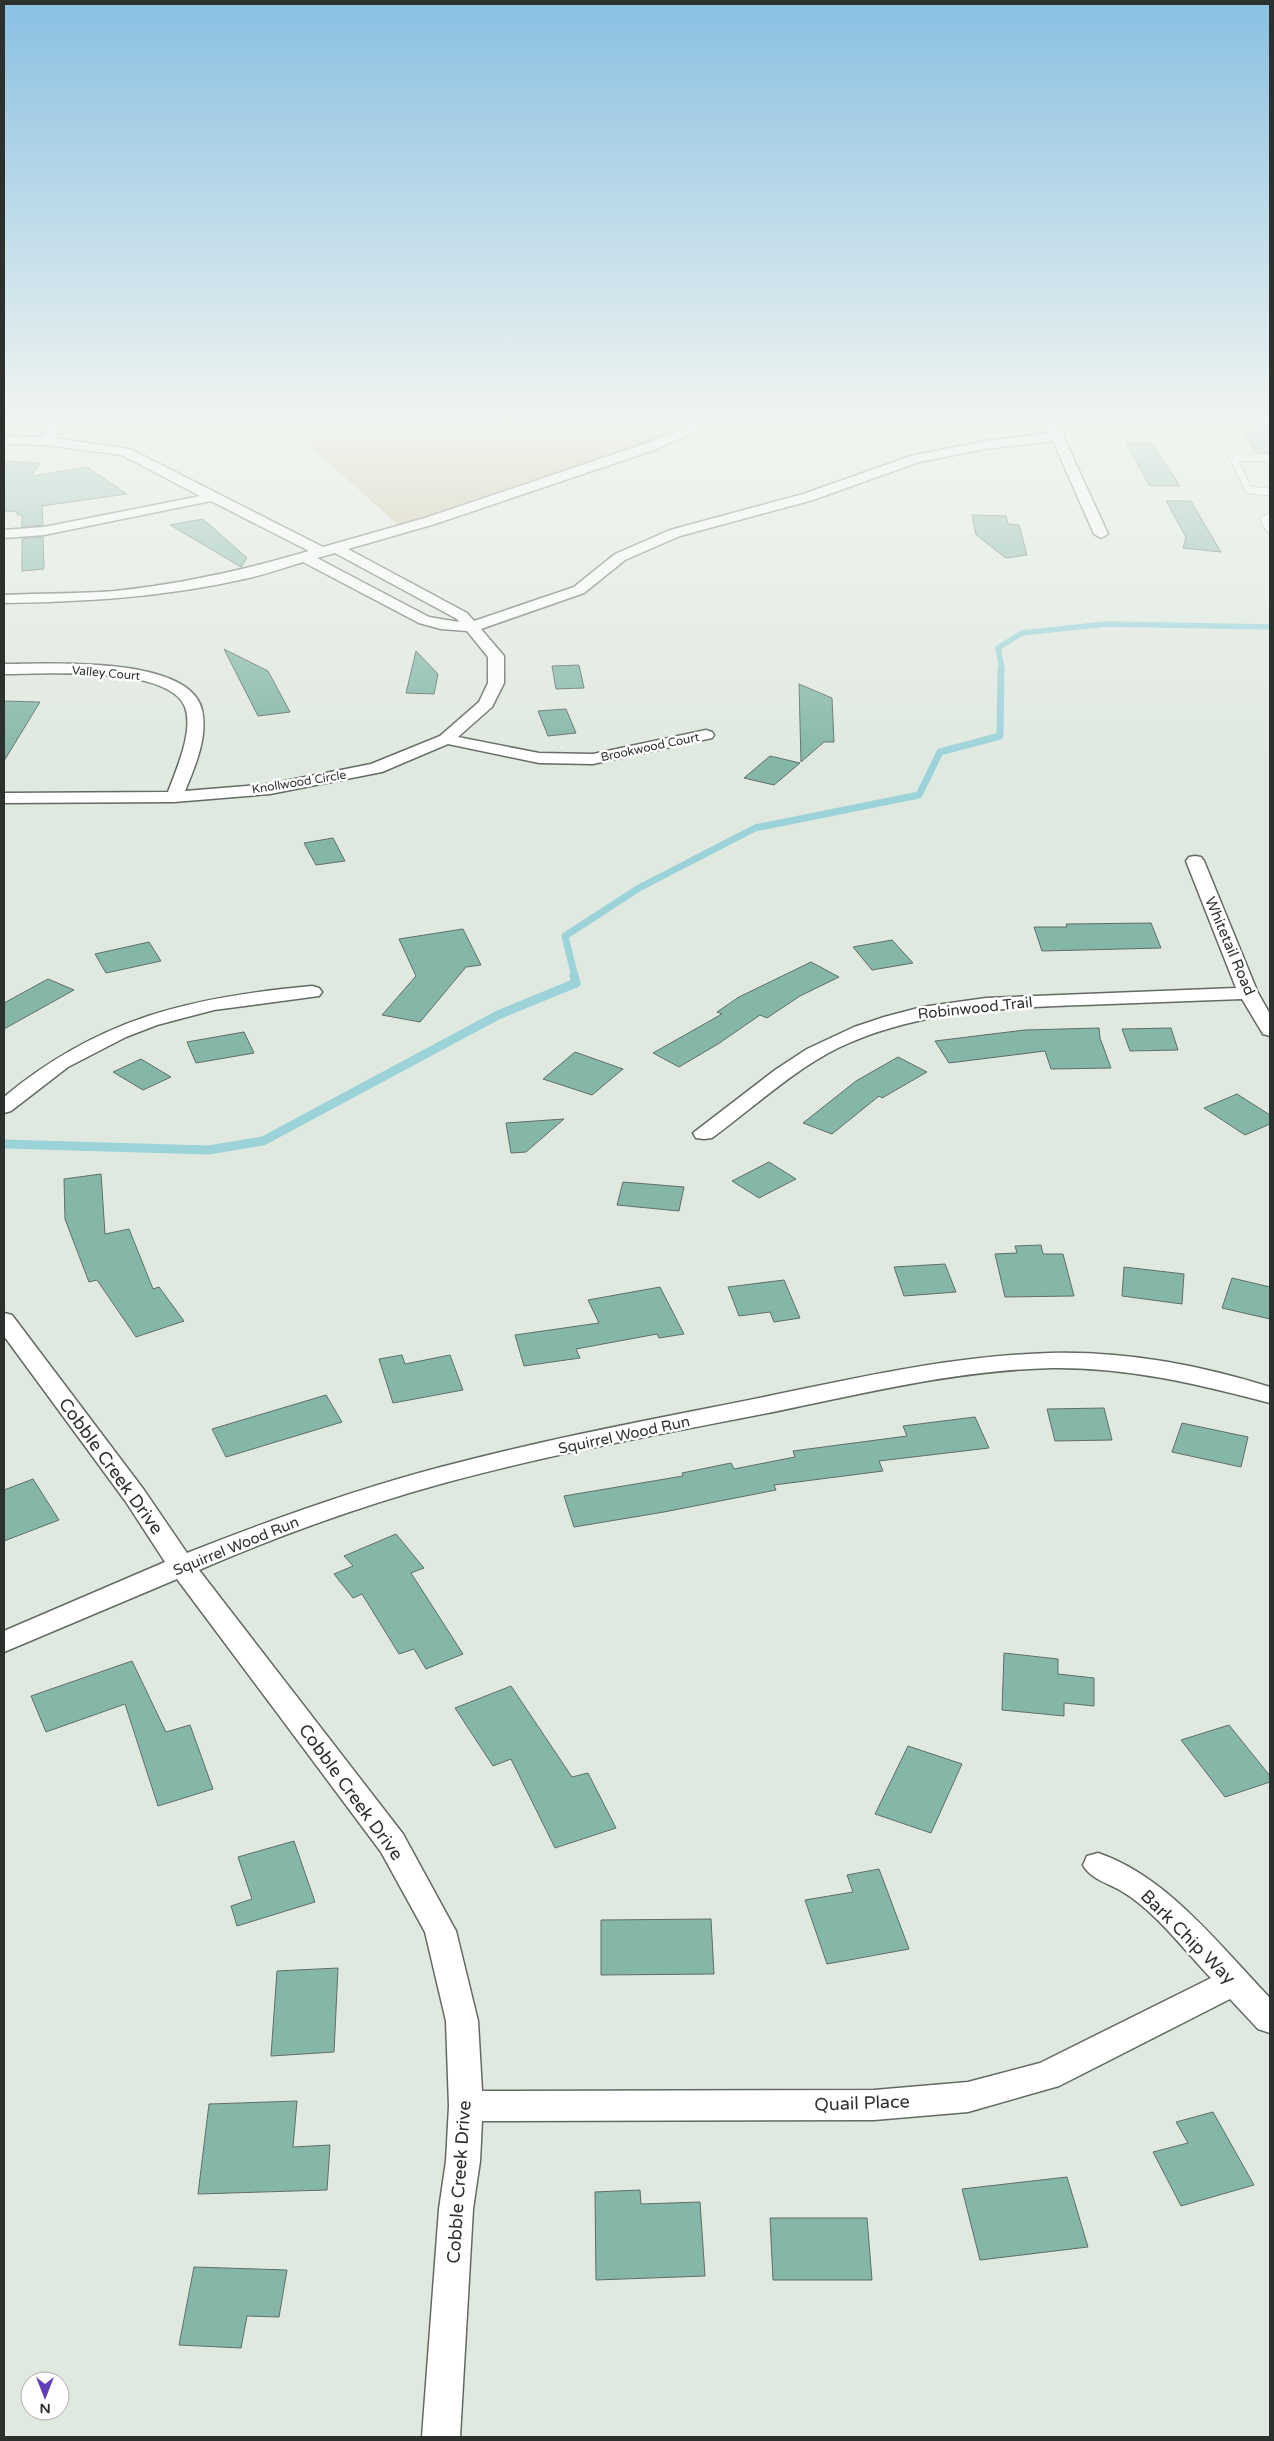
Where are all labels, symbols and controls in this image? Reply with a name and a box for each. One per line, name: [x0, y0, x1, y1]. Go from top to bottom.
street label: Valley Court: [71, 663, 141, 683]
street label: Brookwood Court: [599, 730, 701, 764]
street label: Knollwood Circle: [251, 768, 347, 796]
street label: Whitetail Road: [1201, 894, 1259, 998]
street label: Robinwood Trail: [917, 993, 1033, 1023]
street label: Cobble Creek Drive: [54, 1393, 168, 1539]
street label: Squirrel Wood Run: [557, 1412, 691, 1458]
street label: Squirrel Wood Run: [170, 1513, 302, 1579]
street label: Cobble Creek Drive: [294, 1719, 408, 1865]
street label: Bark Chip Way: [1136, 1885, 1240, 1989]
street label: Quail Place: [814, 2090, 910, 2116]
street label: Cobble Creek Drive: [442, 2100, 476, 2264]
north arrow: [20, 2371, 70, 2421]
text: N: [39, 2400, 51, 2417]

